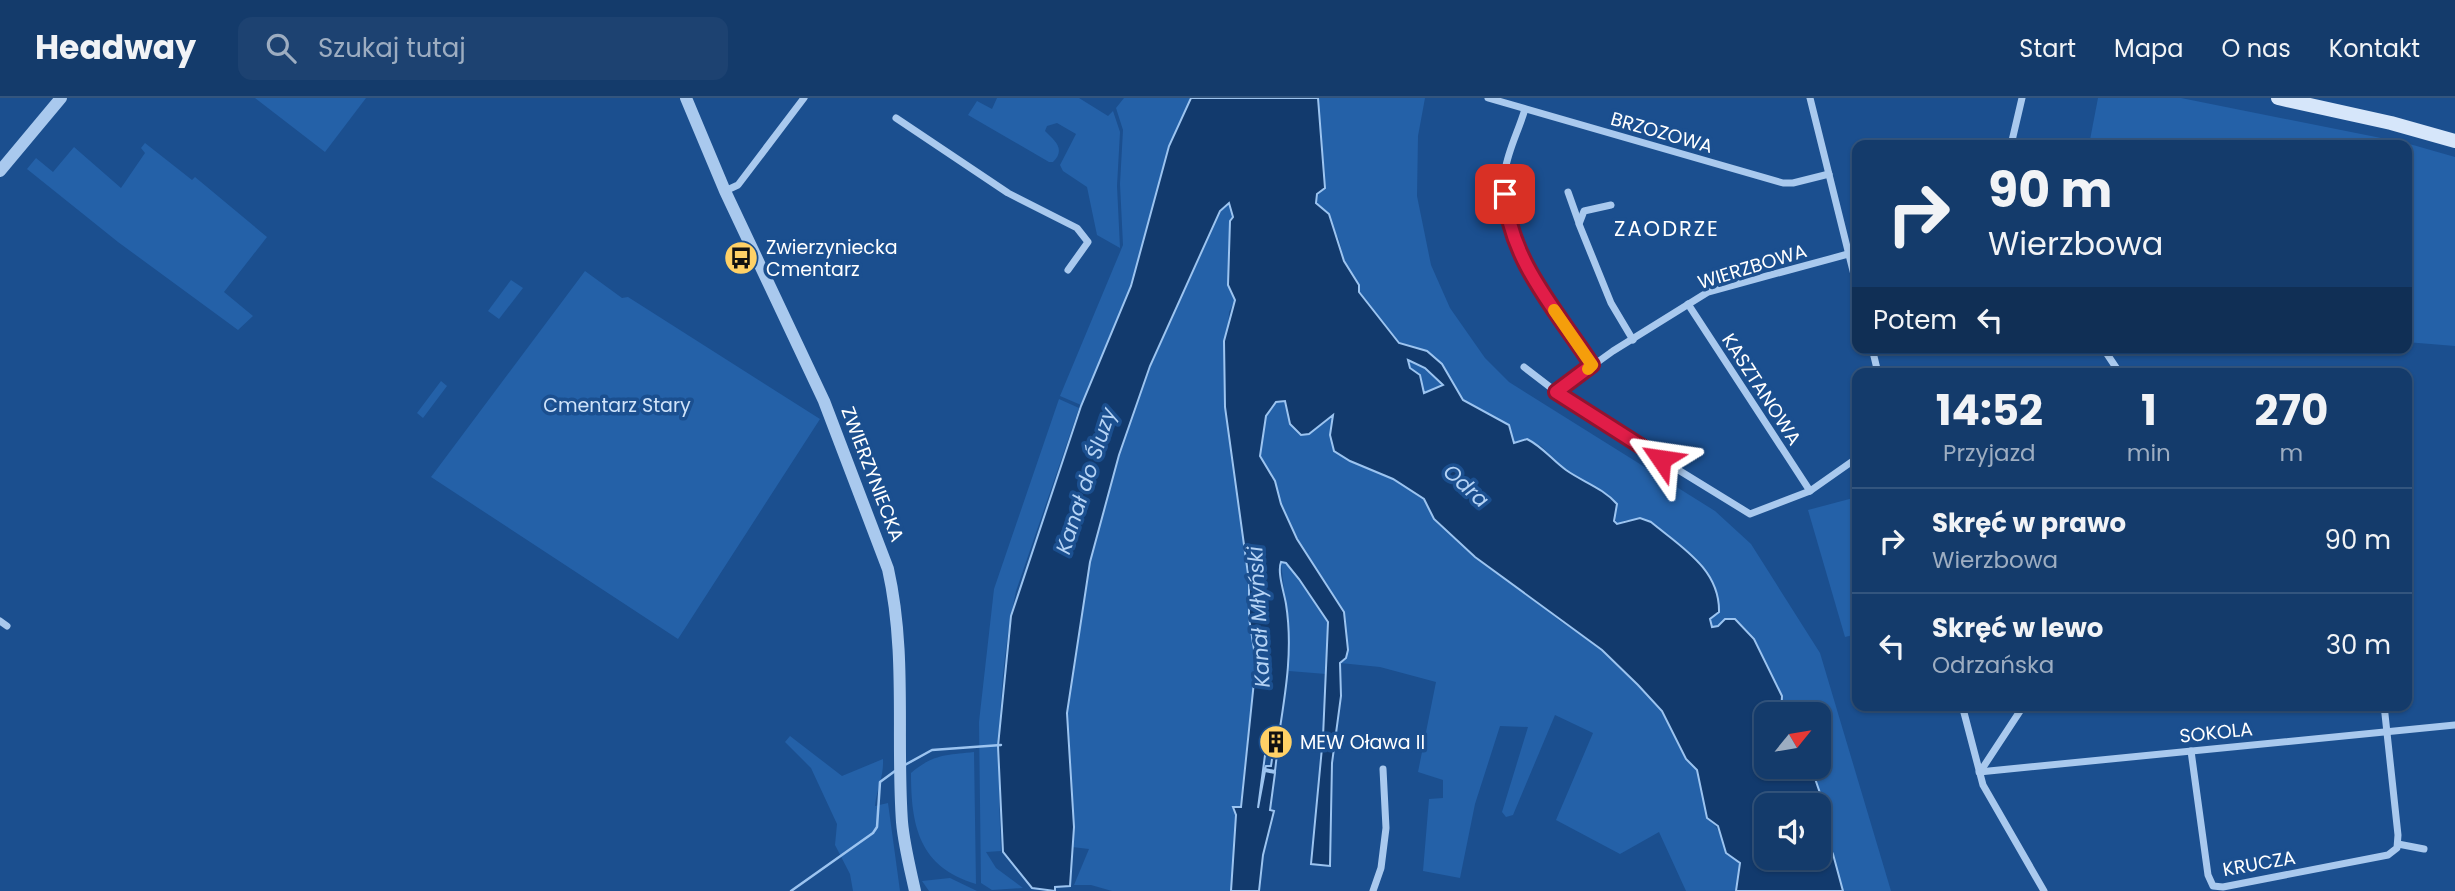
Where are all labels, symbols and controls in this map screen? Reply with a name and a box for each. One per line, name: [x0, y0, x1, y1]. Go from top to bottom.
search box: [238, 17, 728, 80]
text: Headway: [35, 24, 196, 71]
icon: search: [262, 29, 300, 67]
text: Szukaj tutaj: [318, 30, 466, 66]
text: Start: [2019, 32, 2076, 65]
text: Mapa: [2114, 32, 2183, 65]
text: O nas: [2221, 32, 2291, 65]
text: Kontakt: [2329, 32, 2420, 65]
street label: BRZOZOWA: [1608, 105, 1716, 160]
text: 90 m: [1988, 156, 2112, 224]
pin: [1475, 164, 1535, 224]
icon: right: [1873, 168, 1964, 259]
icon: arrive: [1486, 175, 1524, 213]
district label: ZAODRZE: [1614, 214, 1720, 243]
text: Wierzbowa: [1988, 221, 2163, 266]
place label: Zwierzyniecka Cmentarz: [766, 234, 898, 283]
street label: WIERZBOWA: [1694, 237, 1810, 296]
bus stop icon: Zwierzyniecka Cmentarz: [722, 239, 760, 277]
icon: left: [1971, 301, 2009, 339]
text: Potem: [1873, 302, 1957, 338]
street label: KASZTANOWA: [1715, 328, 1808, 451]
text: 14:52: [1936, 381, 2043, 440]
text: 1: [2141, 381, 2157, 440]
text: 270: [2254, 381, 2328, 440]
park label: Cmentarz Stary: [543, 392, 691, 419]
street label: ZWIERZYNIECKA: [834, 403, 911, 546]
water label: Kanał do Śluzy: [1048, 403, 1123, 558]
position arrow: [1624, 422, 1698, 496]
text: Przyjazd: [1943, 437, 2036, 469]
text: min: [2127, 437, 2171, 469]
text: m: [2280, 437, 2303, 469]
water label: Odra: [1437, 457, 1496, 514]
text: Skręć w prawo: [1932, 505, 2126, 541]
icon: right: [1873, 522, 1911, 560]
text: 90 m: [2325, 522, 2391, 558]
text: Wierzbowa: [1932, 544, 2058, 576]
water label: Kanał Młyński: [1240, 545, 1277, 688]
text: Skręć w lewo: [1932, 610, 2103, 646]
icon: left: [1873, 627, 1911, 665]
text: 30 m: [2326, 627, 2391, 663]
text: Odrzańska: [1932, 649, 2054, 681]
north arrow: [1754, 702, 1830, 779]
map controls: [1754, 702, 1831, 870]
street label: SOKOLA: [2178, 715, 2254, 750]
building icon: MEW Oława II: [1257, 723, 1295, 761]
place label: MEW Oława II: [1300, 729, 1425, 756]
button: sound: [1754, 793, 1831, 870]
street label: KRUCZA: [2221, 844, 2298, 883]

